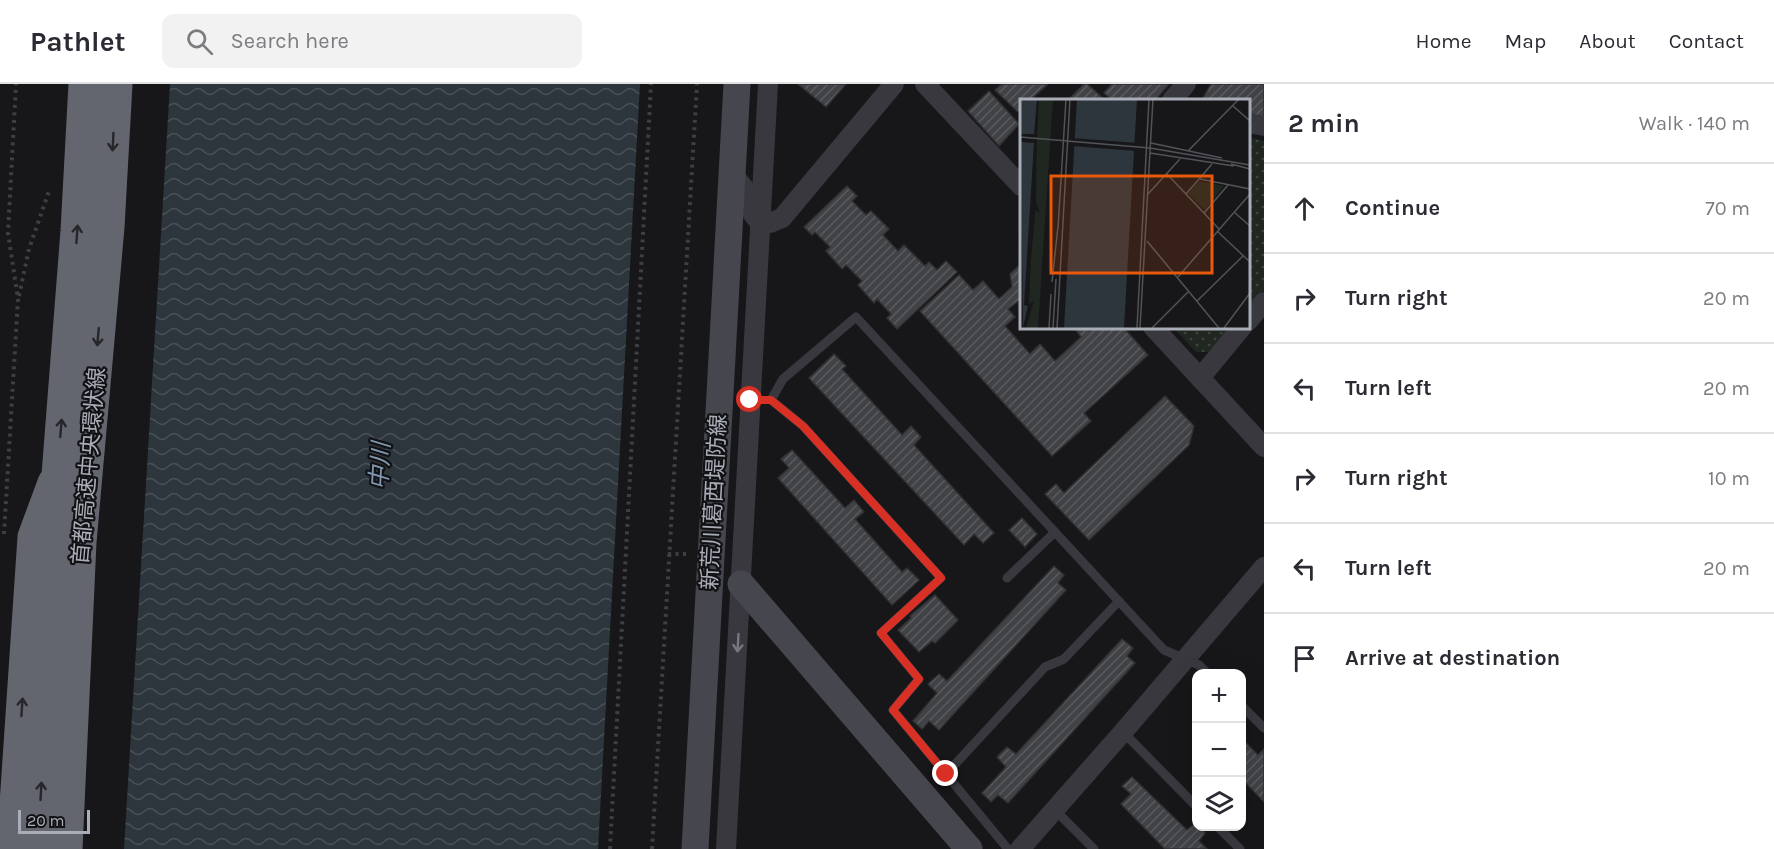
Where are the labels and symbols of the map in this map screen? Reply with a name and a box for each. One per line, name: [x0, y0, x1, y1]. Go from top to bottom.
inset map: [1020, 99, 1249, 328]
one-way arrow: [107, 132, 118, 152]
one-way arrow: [72, 224, 83, 244]
one-way arrow: [92, 326, 103, 346]
street label: 首都高速中央環状線: [67, 366, 111, 566]
route start: [736, 386, 762, 412]
street label: 新荒川葛西堤防線: [696, 413, 732, 591]
one-way arrow: [56, 419, 67, 439]
water label: 中川: [365, 438, 395, 491]
one-way arrow: [732, 632, 743, 652]
one-way arrow: [17, 697, 28, 717]
route end: [932, 760, 958, 786]
one-way arrow: [36, 781, 47, 801]
scale bar: [18, 807, 90, 834]

